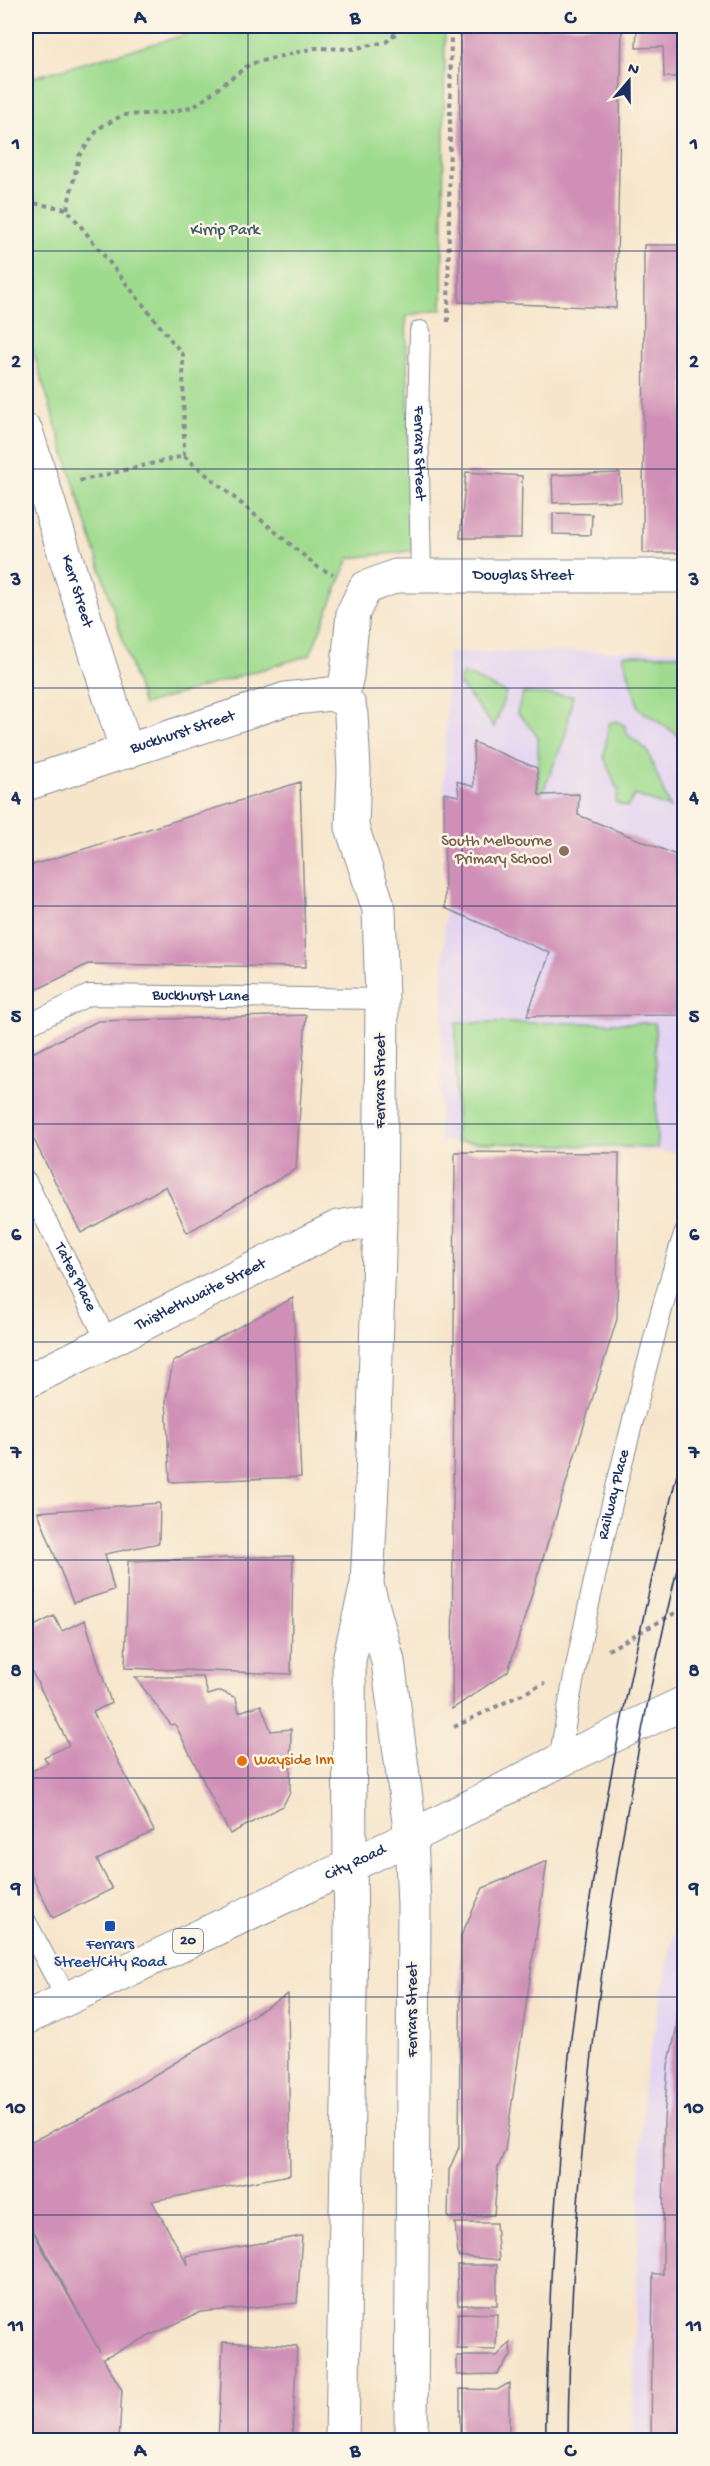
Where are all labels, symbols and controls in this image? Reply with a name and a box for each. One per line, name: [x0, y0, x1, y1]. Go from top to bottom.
text: A: [133, 8, 148, 31]
text: B: [349, 8, 361, 31]
text: C: [564, 8, 578, 31]
north arrow: [599, 51, 659, 111]
text: N: [625, 59, 642, 81]
text: 1: [11, 134, 20, 157]
text: 1: [689, 134, 698, 157]
park label: Kirrip Park: [190, 222, 261, 241]
text: 2: [11, 352, 21, 375]
text: 2: [689, 352, 699, 375]
street label: Ferrars Street: [408, 404, 429, 502]
street label: Kerr Street: [56, 553, 97, 631]
street label: Douglas Street: [472, 567, 575, 586]
text: 3: [10, 570, 21, 593]
text: 3: [688, 570, 699, 593]
street label: Buckhurst Street: [127, 706, 239, 759]
text: 4: [10, 788, 21, 811]
text: 4: [688, 788, 699, 811]
place label: South Melbourne Primary School: [441, 833, 553, 870]
marker: South Melbourne Primary School: [557, 844, 571, 858]
street label: Buckhurst Lane: [151, 986, 250, 1007]
text: 5: [11, 1007, 22, 1030]
text: 5: [689, 1007, 700, 1030]
street label: Ferrars Street: [372, 1032, 391, 1129]
text: 6: [11, 1225, 22, 1248]
text: 6: [689, 1225, 700, 1248]
street label: Tates Place: [49, 1239, 100, 1316]
street label: Thistlethwaite Street: [131, 1254, 270, 1336]
text: 7: [10, 1443, 23, 1466]
text: 7: [688, 1443, 701, 1466]
street label: Railway Place: [594, 1447, 635, 1542]
text: 8: [11, 1661, 22, 1684]
text: 8: [689, 1661, 700, 1684]
place label: Wayside Inn: [254, 1752, 335, 1771]
marker: Wayside Inn: [235, 1754, 249, 1768]
street label: City Road: [322, 1840, 390, 1886]
text: 9: [10, 1879, 21, 1902]
text: 9: [688, 1879, 699, 1902]
marker: Ferrars Street/City Road: [103, 1919, 117, 1933]
road number: 20: [173, 1929, 203, 1953]
place label: Ferrars Street/City Road: [54, 1936, 168, 1973]
street label: Ferrars Street: [404, 1961, 423, 2058]
text: 10: [5, 2098, 26, 2121]
text: 10: [683, 2098, 704, 2121]
text: 11: [7, 2316, 24, 2339]
text: 11: [685, 2316, 702, 2339]
text: A: [133, 2441, 148, 2464]
text: B: [349, 2441, 361, 2464]
text: C: [564, 2441, 578, 2464]

